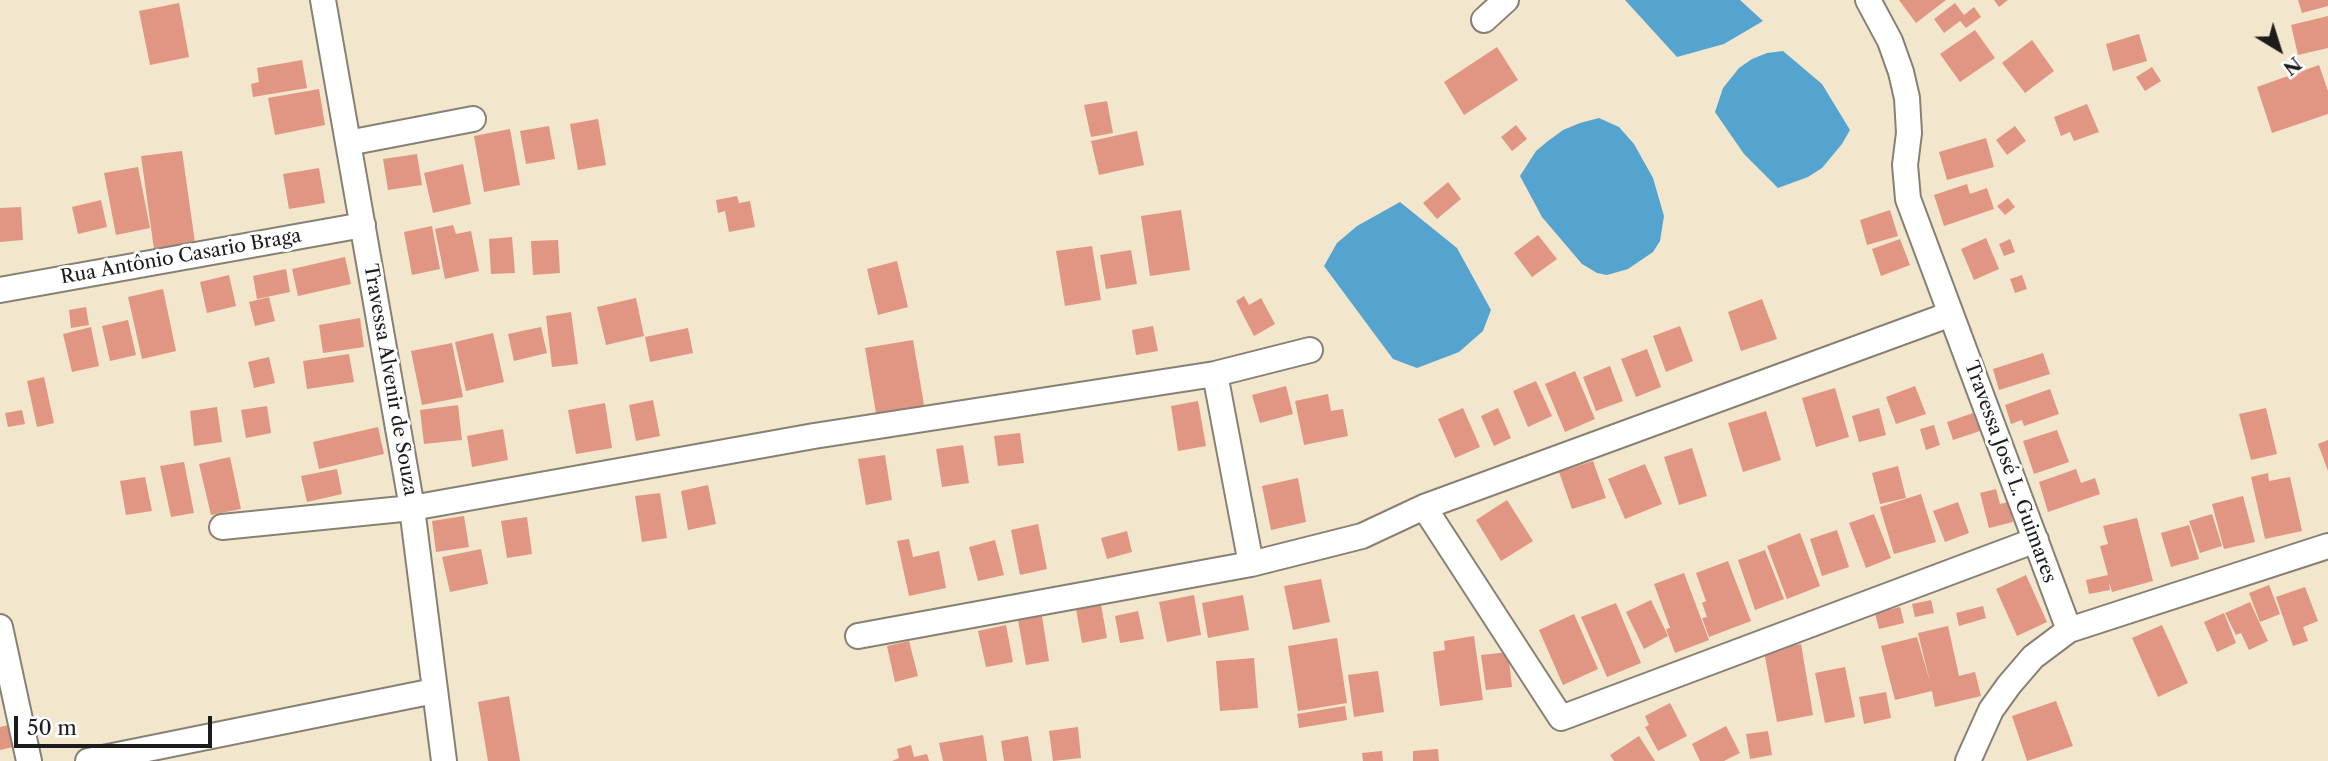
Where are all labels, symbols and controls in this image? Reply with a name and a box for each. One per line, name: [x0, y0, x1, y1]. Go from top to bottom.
north arrow: [2244, 14, 2314, 84]
text: N: [2279, 52, 2306, 80]
street label: Rua Antônio Casario Braga: [59, 225, 303, 289]
street label: Travessa Alvenir de Souza: [358, 262, 422, 498]
street label: Travessa José L. Guimares: [1959, 358, 2061, 586]
scale bar: [18, 702, 215, 746]
text: 50 m: [27, 715, 77, 740]

